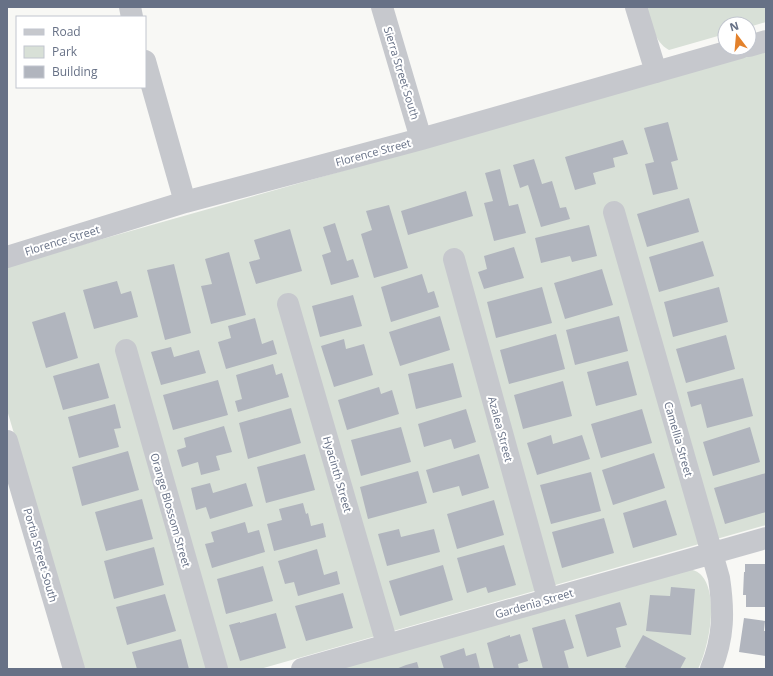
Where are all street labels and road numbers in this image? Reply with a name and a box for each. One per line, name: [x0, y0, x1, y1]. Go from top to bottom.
street label: Sierra Street South: [381, 25, 423, 121]
street label: Florence Street: [334, 135, 412, 169]
street label: Florence Street: [23, 221, 101, 259]
street label: Azalea Street: [485, 395, 517, 463]
street label: Camellia Street: [661, 400, 697, 478]
street label: Hyacinth Street: [320, 434, 356, 514]
street label: Orange Blossom Street: [147, 451, 195, 569]
street label: Portia Street South: [20, 506, 62, 604]
street label: Gardenia Street: [493, 585, 575, 621]

